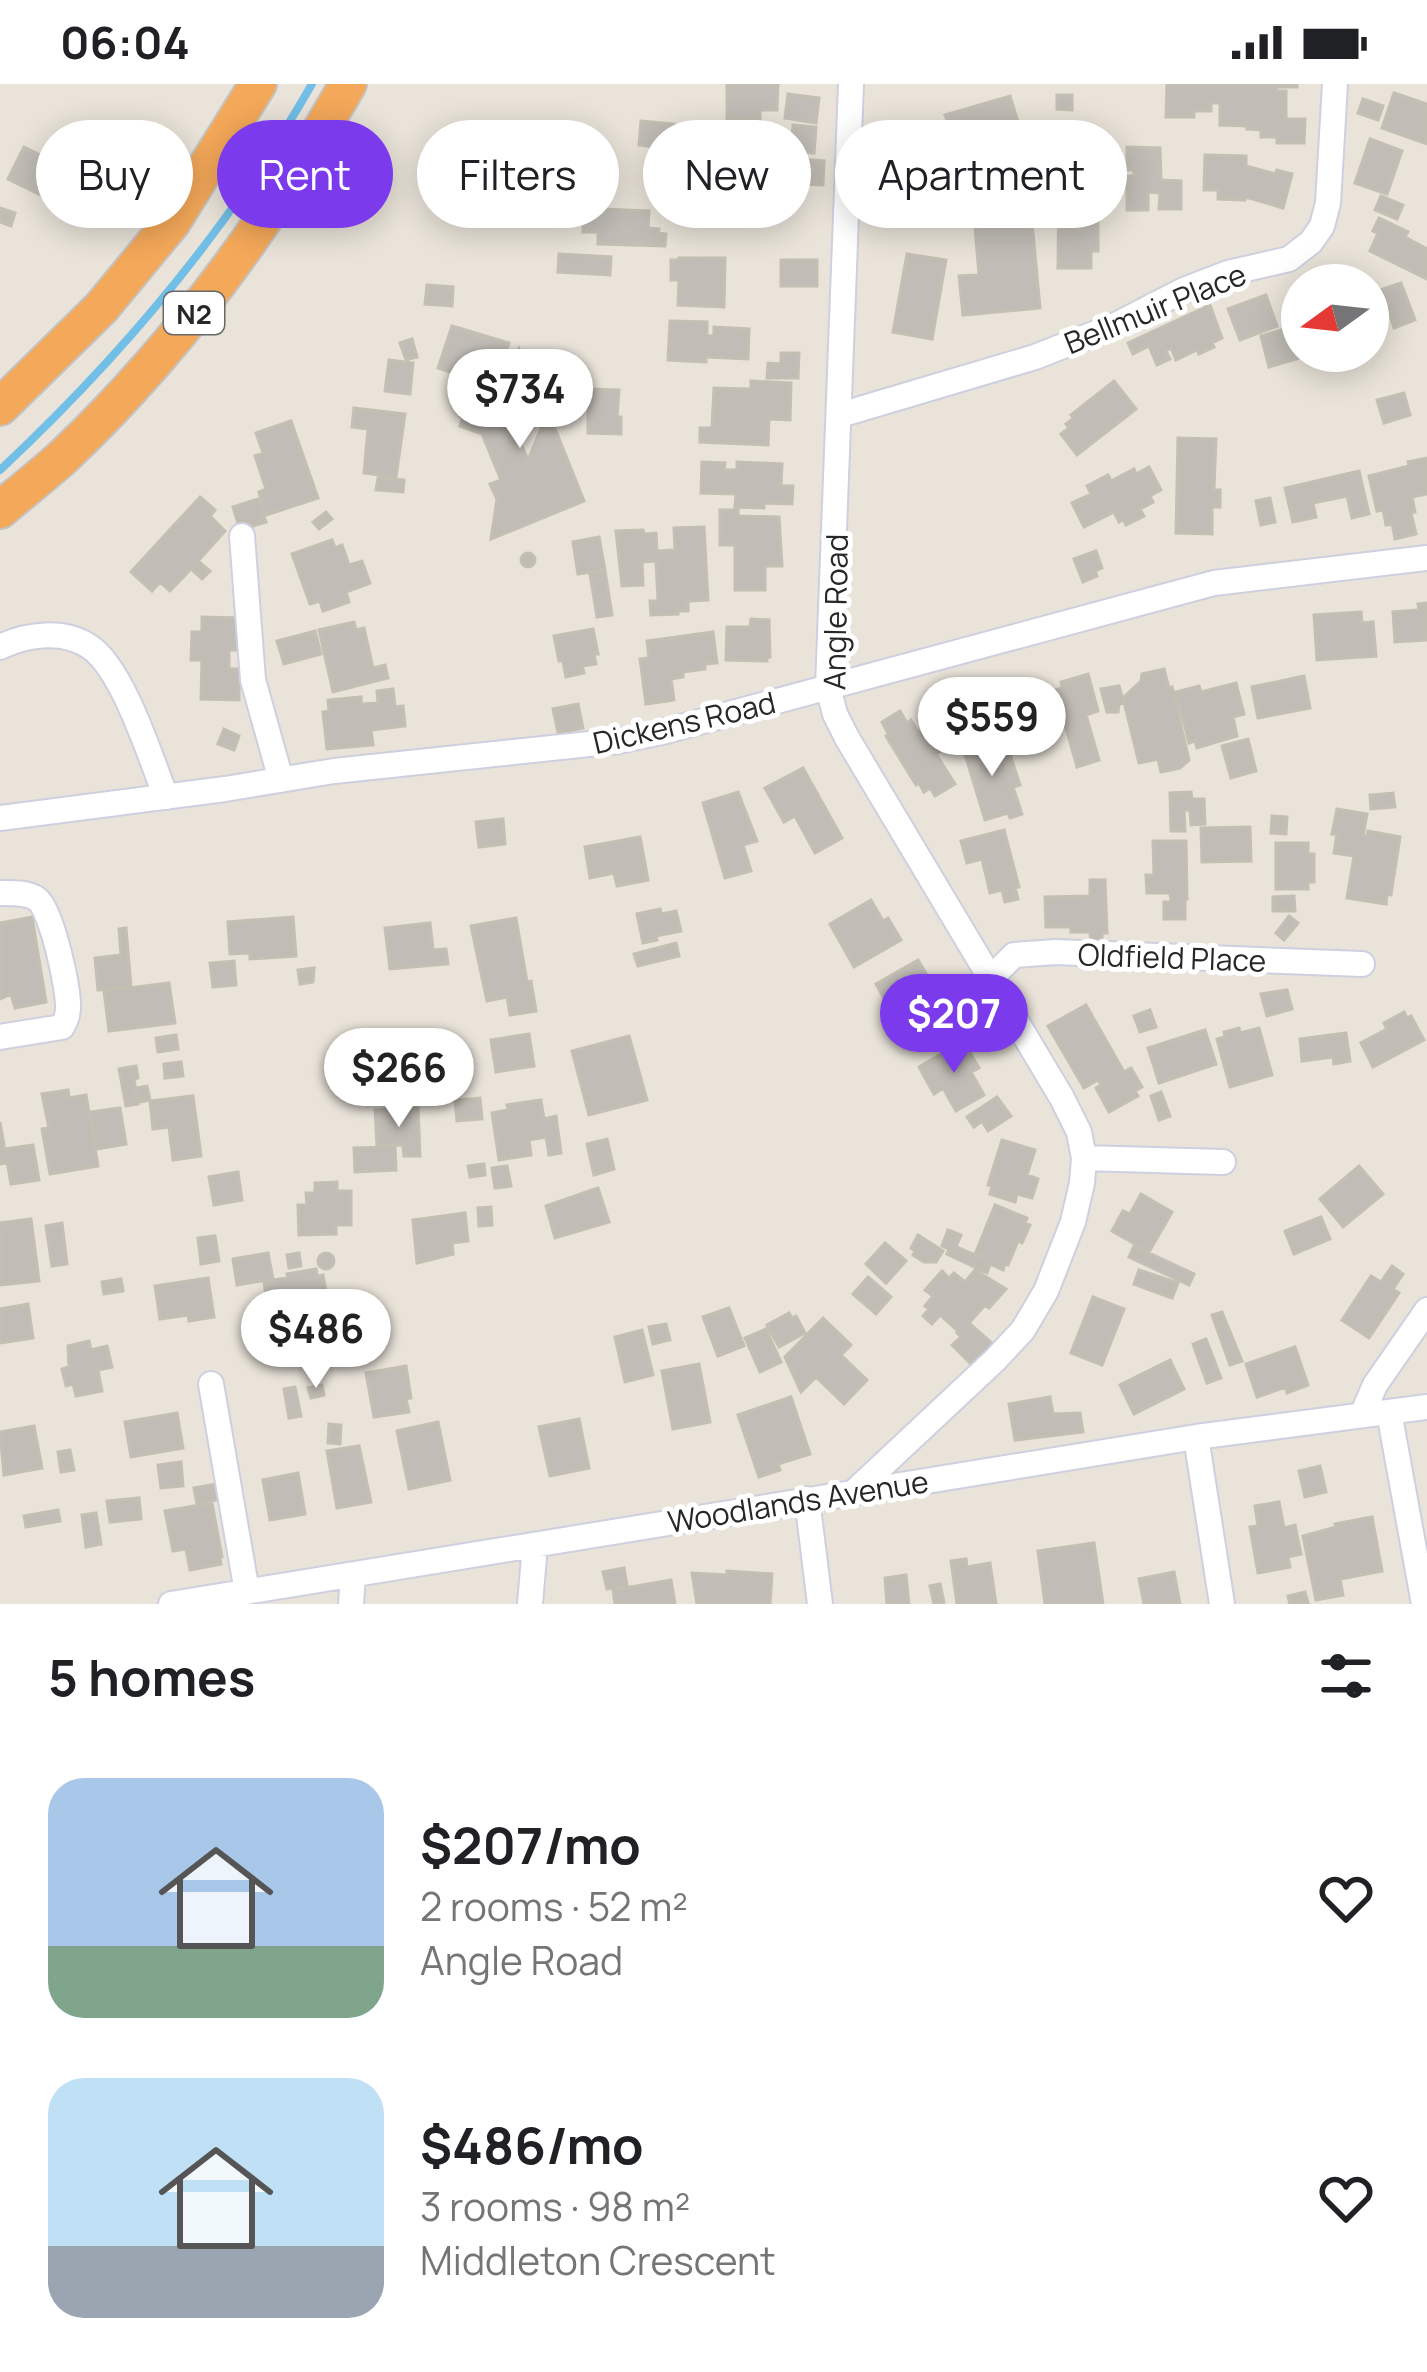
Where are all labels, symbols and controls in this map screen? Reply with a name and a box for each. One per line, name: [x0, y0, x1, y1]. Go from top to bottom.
text: 06:04: [60, 11, 190, 73]
chip: Buy: [36, 120, 193, 228]
chip: Rent: [217, 120, 393, 228]
chip: Filters: [417, 120, 619, 228]
chip: New: [643, 120, 811, 228]
chip: Apartment: [835, 120, 1127, 228]
street label: Bellmuir Place: [1058, 253, 1252, 363]
north arrow: [1281, 264, 1389, 372]
map controls: [1281, 264, 1389, 372]
road number: N2: [164, 292, 224, 334]
pin: $734: [449, 349, 591, 451]
text: $734: [474, 361, 566, 415]
street label: Angle Road: [813, 534, 857, 690]
pin: $559: [921, 677, 1063, 779]
street label: Dickens Road: [589, 681, 779, 763]
text: $559: [945, 689, 1039, 743]
street label: Oldfield Place: [1077, 933, 1267, 981]
pin: $207: [883, 974, 1025, 1076]
text: $207: [907, 986, 1001, 1040]
pin: $266: [328, 1028, 470, 1130]
text: $266: [351, 1040, 447, 1094]
pin: $486: [245, 1289, 387, 1391]
text: $486: [268, 1301, 364, 1355]
street label: Woodlands Avenue: [665, 1460, 931, 1542]
text: 5 homes: [48, 1642, 255, 1711]
icon: filters: [1313, 1643, 1379, 1709]
text: $207/mo: [420, 1810, 641, 1879]
icon: home: [144, 1826, 288, 1970]
icon: heart: [1313, 1865, 1379, 1931]
text: 2 rooms · 52 m²: [420, 1879, 688, 1933]
text: Angle Road: [420, 1933, 623, 1987]
text: $486/mo: [420, 2110, 644, 2179]
icon: home: [144, 2126, 288, 2270]
icon: heart: [1313, 2165, 1379, 2231]
text: 3 rooms · 98 m²: [420, 2179, 690, 2233]
text: Middleton Crescent: [420, 2233, 776, 2287]

